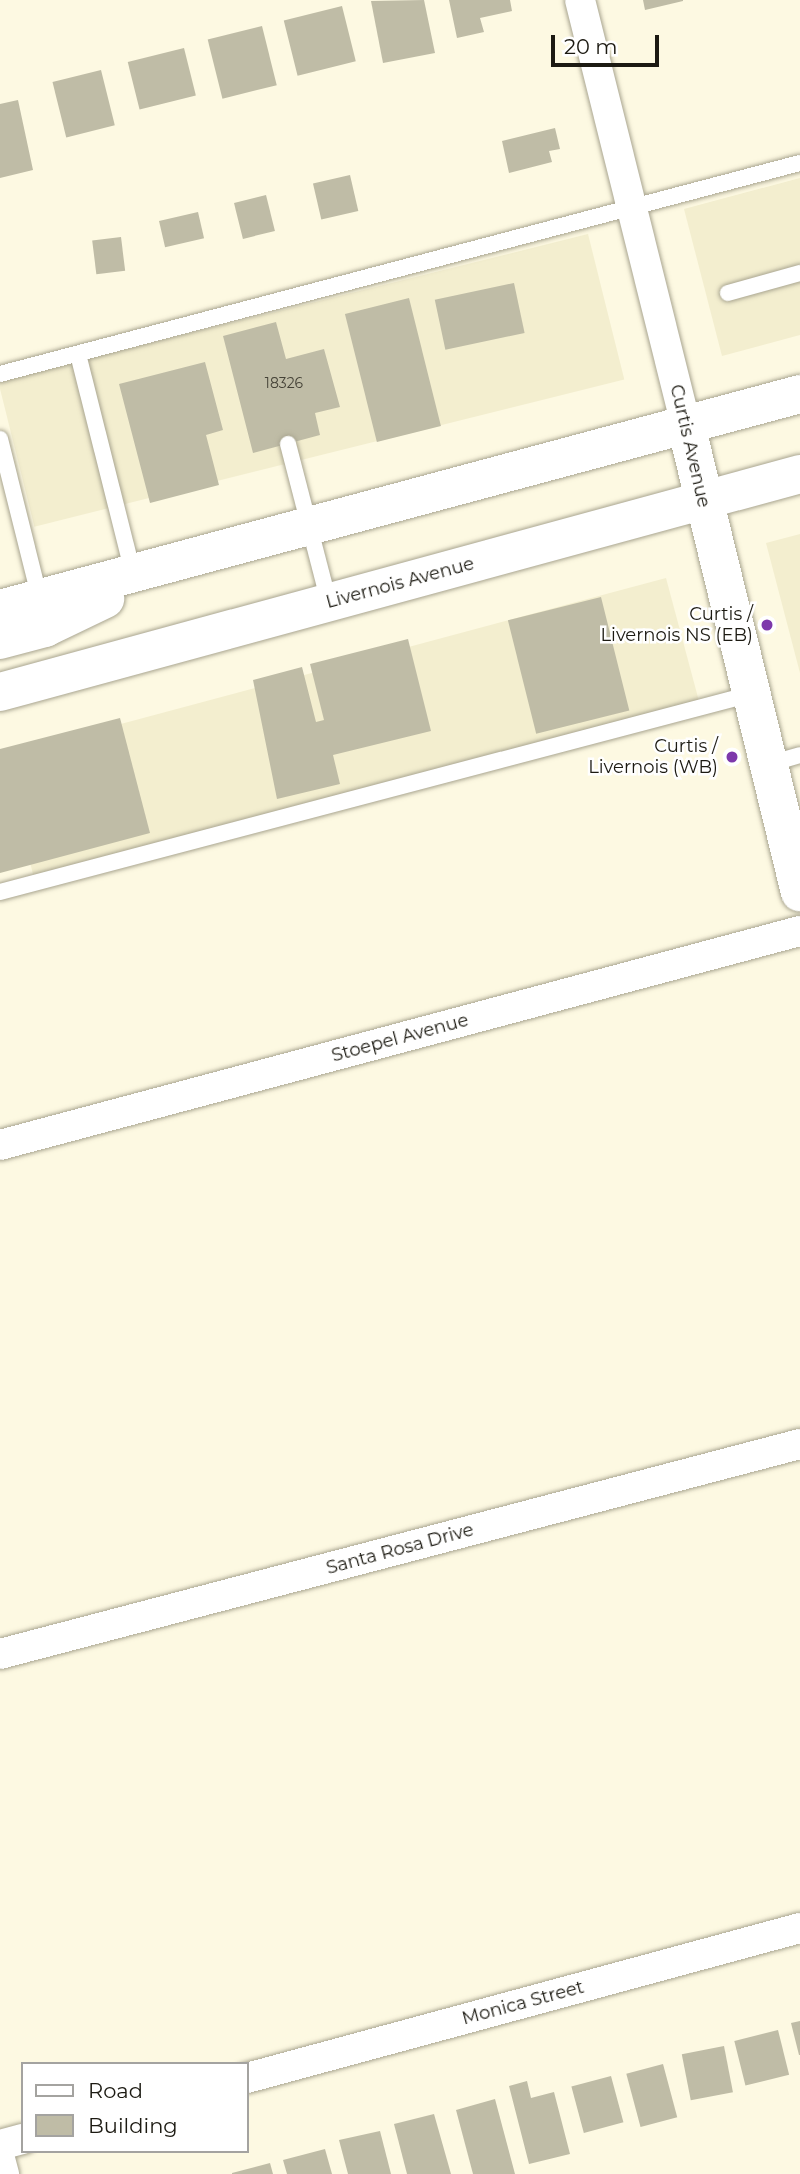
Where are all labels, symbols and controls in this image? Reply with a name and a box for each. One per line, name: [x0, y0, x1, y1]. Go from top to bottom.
scale bar: [555, 21, 664, 65]
text: 20 m: [564, 34, 618, 59]
house number: 18326: [265, 375, 303, 391]
street label: Curtis Avenue: [665, 382, 715, 510]
street label: Livernois Avenue: [324, 553, 476, 613]
place label: Curtis / Livernois NS (EB): [600, 604, 753, 646]
marker: Curtis / Livernois NS (EB): [759, 617, 775, 633]
place label: Curtis / Livernois (WB): [588, 736, 718, 778]
marker: Curtis / Livernois (WB): [724, 749, 740, 765]
street label: Stoepel Avenue: [329, 1009, 471, 1067]
street label: Santa Rosa Drive: [324, 1519, 476, 1579]
street label: Monica Street: [460, 1976, 586, 2030]
legend: [21, 2062, 248, 2153]
text: Road: [88, 2078, 143, 2103]
text: Building: [88, 2113, 178, 2138]

